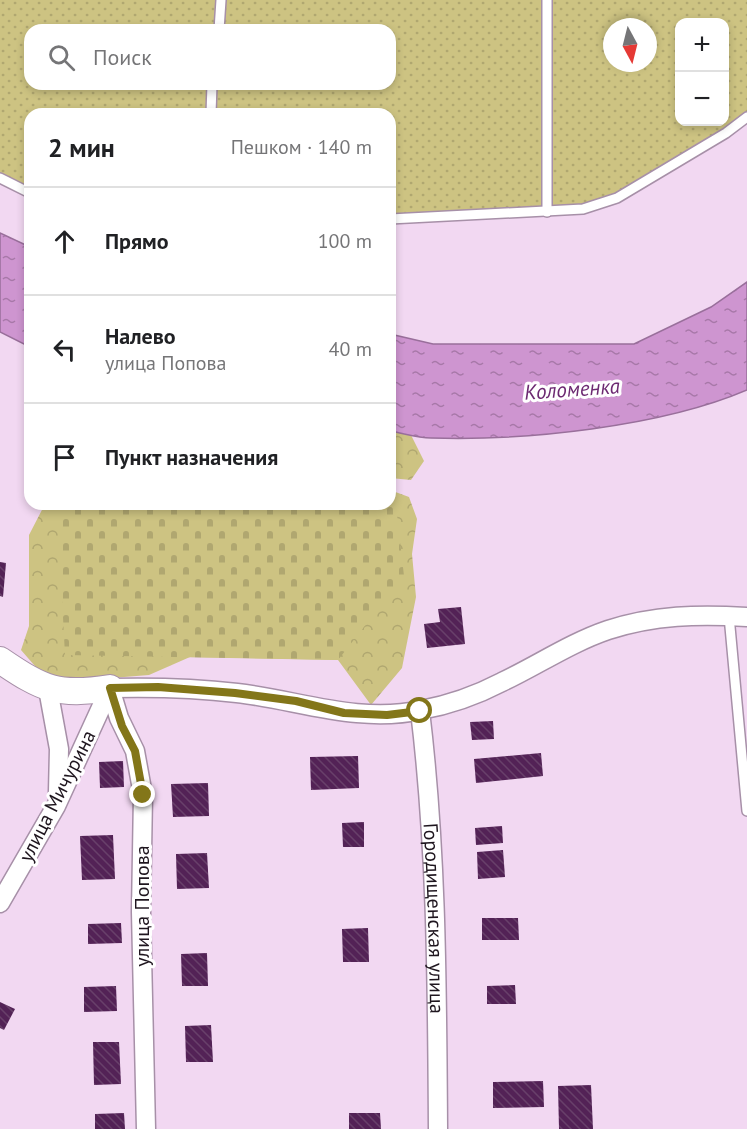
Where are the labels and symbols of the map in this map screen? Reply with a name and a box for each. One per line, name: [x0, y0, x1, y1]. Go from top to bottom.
north arrow: [603, 18, 657, 72]
water label: Коломенка: [523, 372, 621, 406]
route start: [406, 697, 432, 723]
street label: улица Мичурина: [13, 726, 101, 866]
route end: [129, 781, 155, 807]
street label: Городищенская улица: [417, 822, 450, 1014]
street label: улица Попова: [129, 845, 155, 967]

